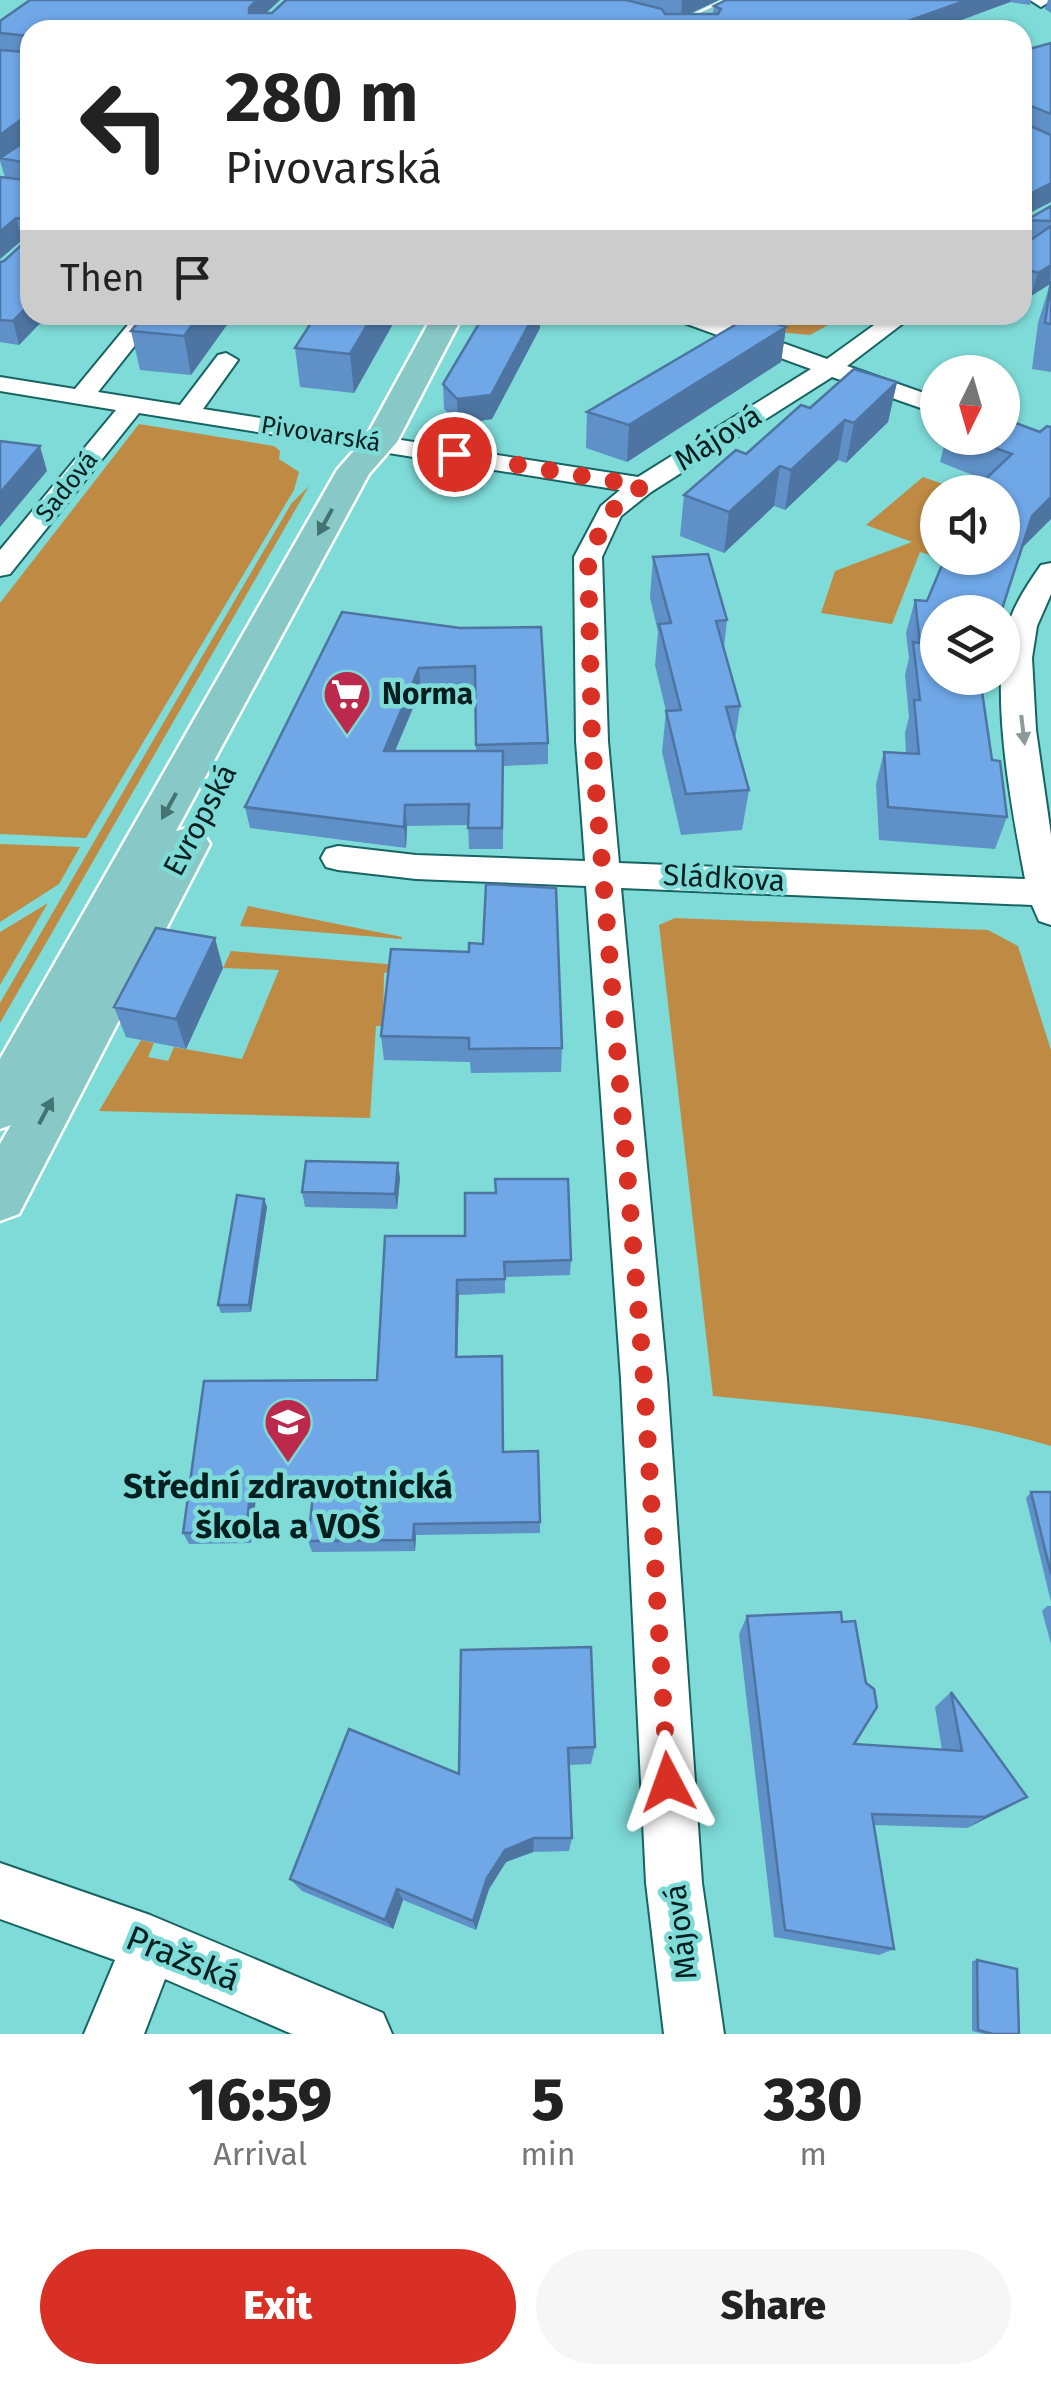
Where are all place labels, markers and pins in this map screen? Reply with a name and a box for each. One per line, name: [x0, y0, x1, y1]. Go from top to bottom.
pin: [412, 412, 497, 497]
supermarket icon: Norma: [321, 668, 373, 736]
place label: Norma: [382, 676, 473, 712]
school or university icon: Střední zdravotnická škola a VOŠ: [262, 1396, 314, 1464]
place label: Střední zdravotnická škola a VOŠ: [123, 1465, 453, 1547]

